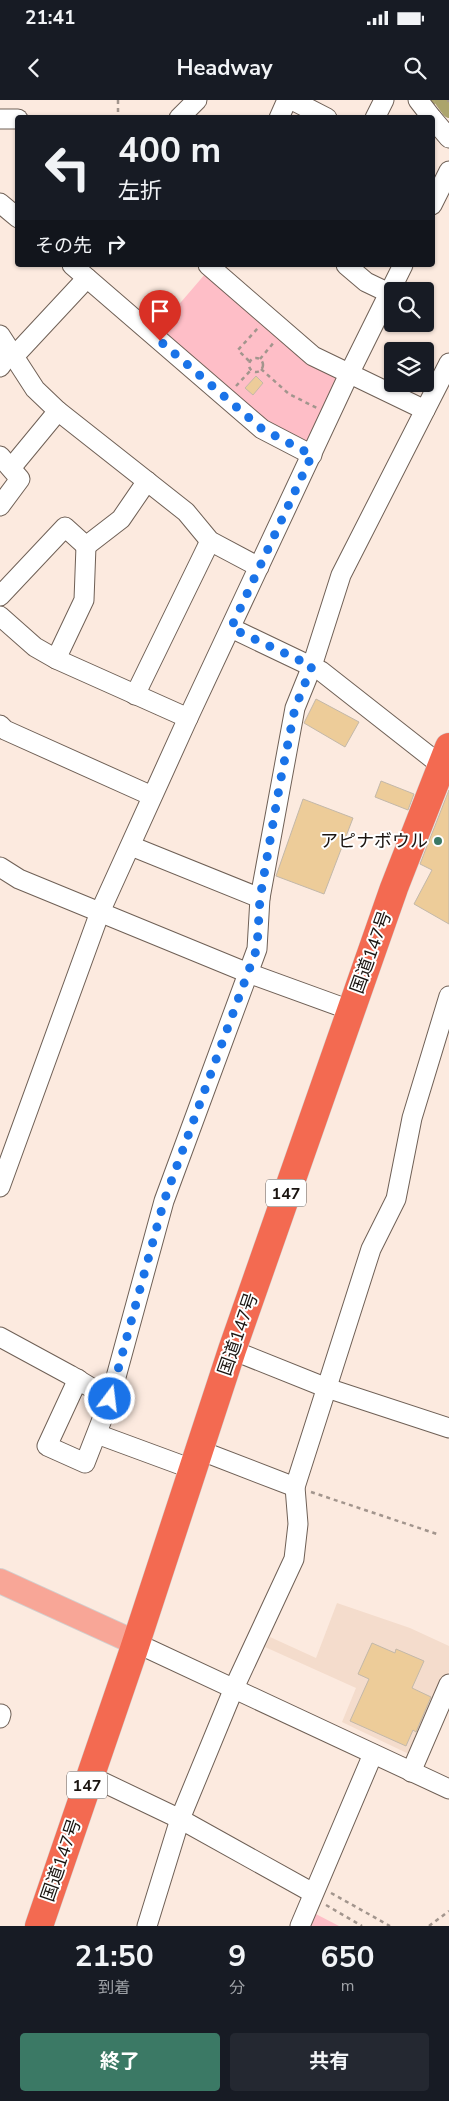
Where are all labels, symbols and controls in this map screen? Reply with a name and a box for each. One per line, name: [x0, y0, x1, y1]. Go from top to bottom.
text: 21:41: [25, 5, 75, 31]
text: Headway: [176, 53, 273, 83]
icon: back: [20, 54, 48, 82]
icon: search: [401, 54, 429, 82]
text: 400 m: [118, 127, 221, 174]
icon: left: [35, 135, 100, 200]
text: 左折: [118, 176, 162, 206]
icon: right: [102, 230, 130, 258]
text: その先: [35, 233, 92, 259]
map controls: [384, 282, 434, 392]
button: search: [384, 282, 434, 332]
pin: [139, 290, 181, 341]
icon: arrive: [146, 297, 174, 325]
button: layers: [384, 342, 434, 392]
place label: アピナボウル: [320, 829, 428, 853]
marker: アピナボウル: [432, 835, 444, 847]
street label: 国道147号: [345, 907, 397, 997]
road number: 147: [266, 1180, 306, 1206]
street label: 国道147号: [213, 1289, 263, 1379]
position arrow: [83, 1372, 135, 1424]
road number: 147: [67, 1772, 107, 1798]
street label: 国道147号: [36, 1815, 86, 1905]
text: 21:50: [74, 1936, 154, 1977]
text: 9: [228, 1936, 246, 1977]
text: 650: [321, 1937, 375, 1978]
text: m: [341, 1975, 354, 1997]
text: 到着: [98, 1977, 130, 1999]
text: 分: [229, 1977, 245, 1999]
button: 終了: [20, 2033, 220, 2091]
button: 共有: [230, 2033, 429, 2091]

